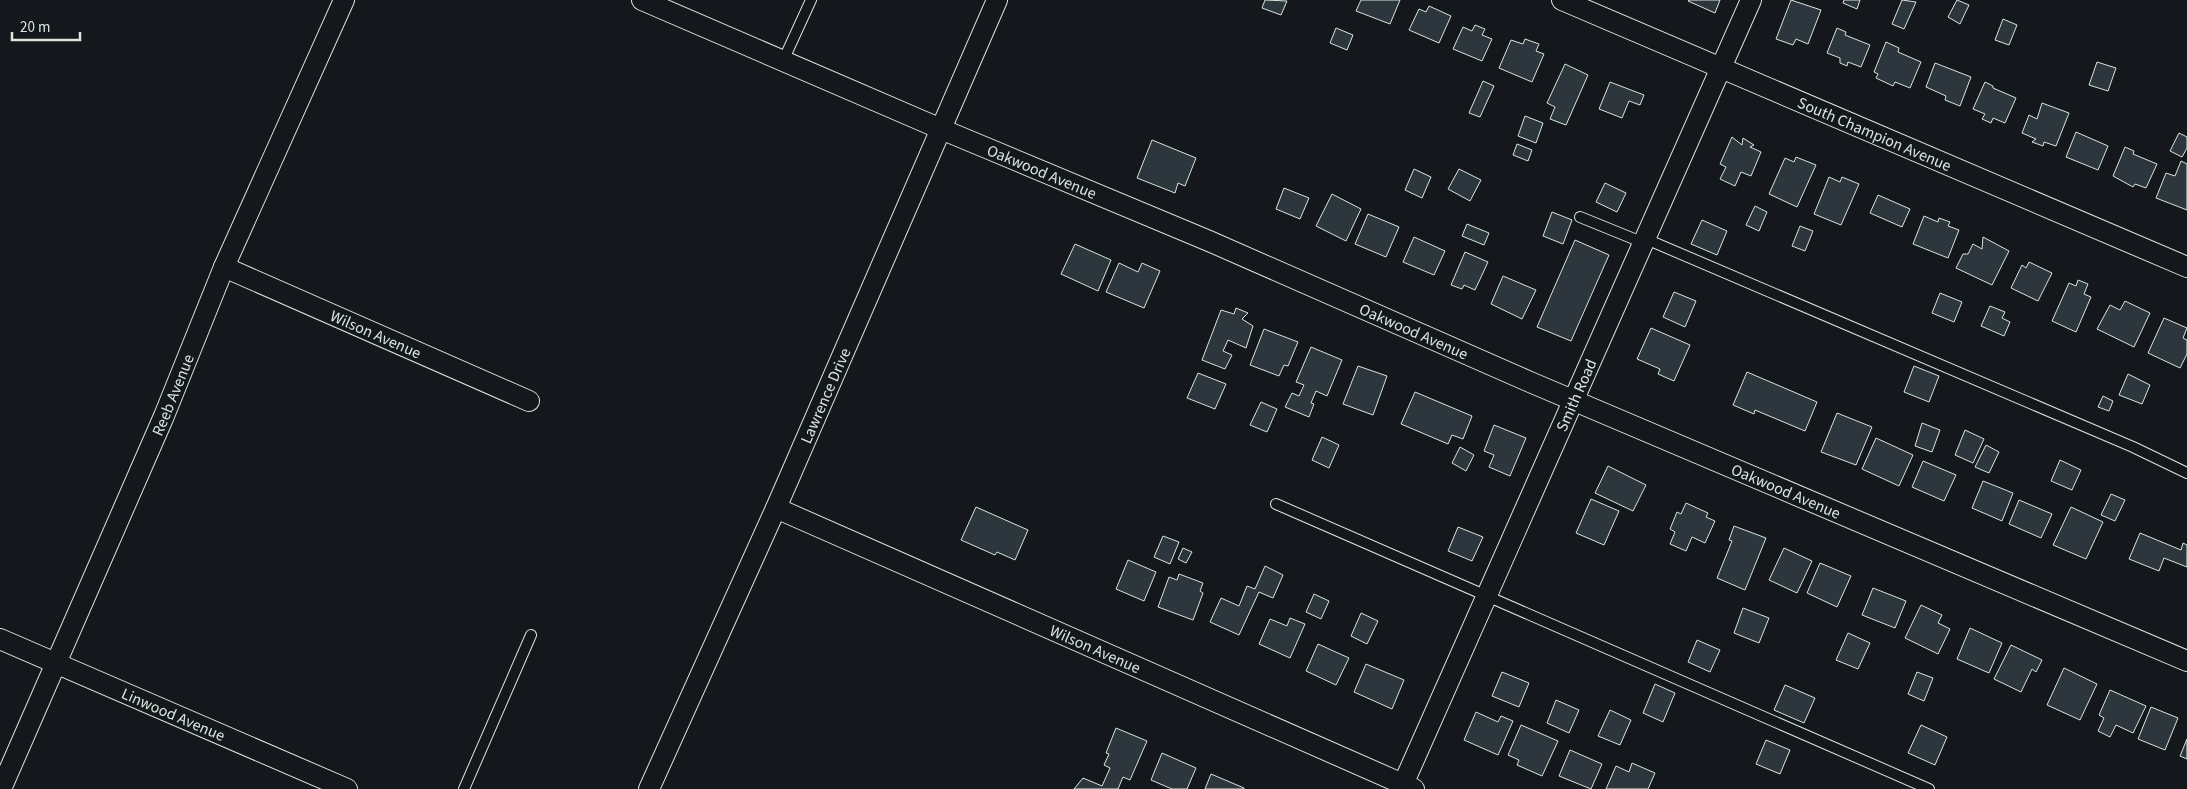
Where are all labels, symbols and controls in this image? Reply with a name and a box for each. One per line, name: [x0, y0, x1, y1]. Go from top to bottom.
scale bar: [12, 10, 80, 42]
text: 20 m: [20, 17, 50, 38]
street label: South Champion Avenue: [1794, 92, 1955, 177]
street label: Oakwood Avenue: [983, 139, 1100, 205]
street label: Oakwood Avenue: [1356, 298, 1472, 366]
street label: Wilson Avenue: [327, 305, 425, 364]
street label: Lawrence Drive: [795, 345, 856, 447]
street label: Reeb Avenue: [147, 351, 200, 439]
street label: Smith Road: [1551, 356, 1602, 435]
street label: Oakwood Avenue: [1728, 459, 1844, 525]
street label: Wilson Avenue: [1046, 620, 1144, 679]
street label: Linwood Avenue: [118, 683, 228, 747]

